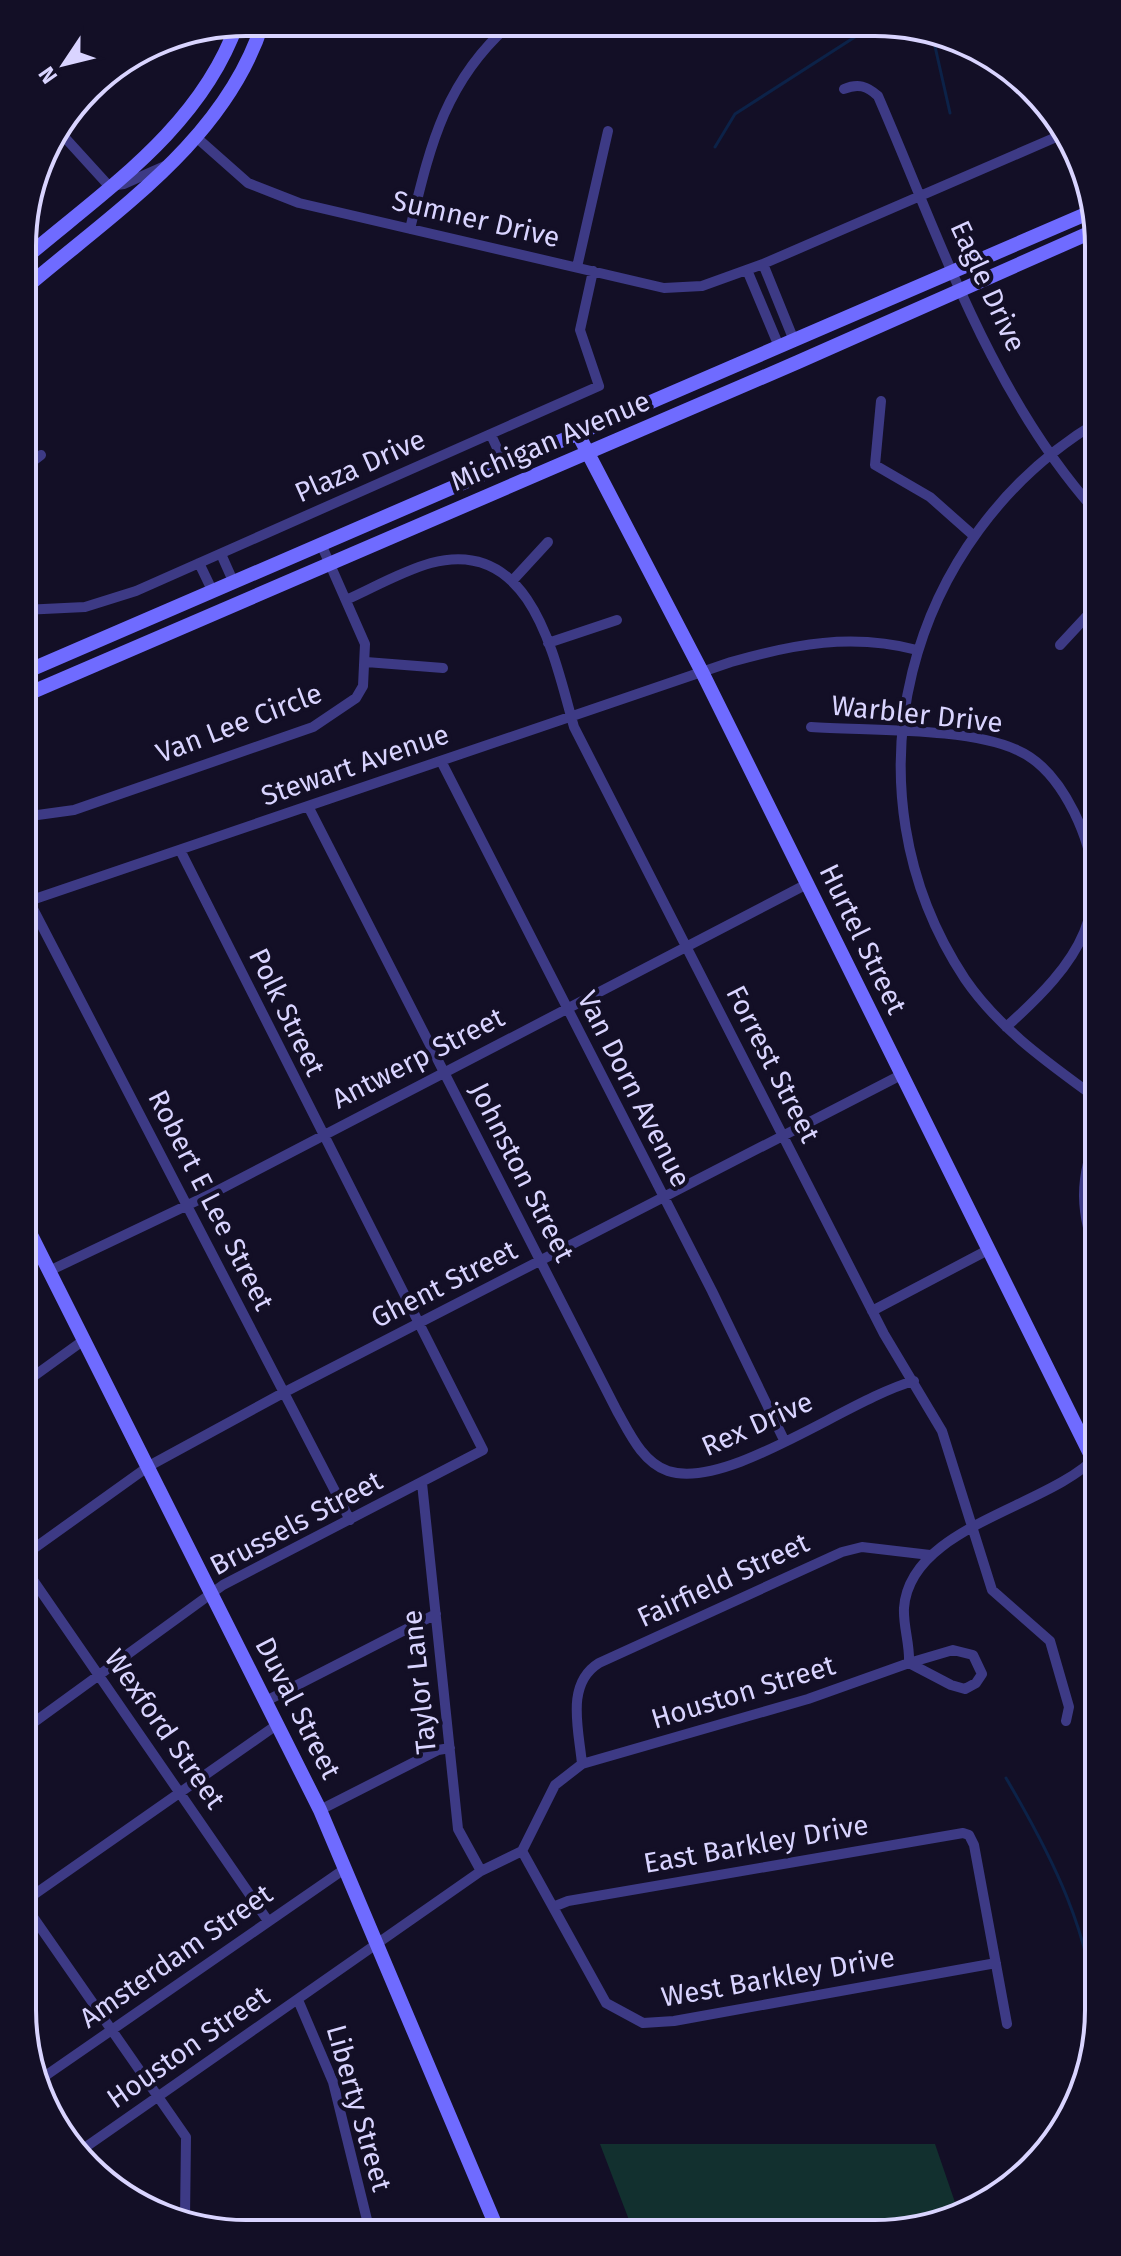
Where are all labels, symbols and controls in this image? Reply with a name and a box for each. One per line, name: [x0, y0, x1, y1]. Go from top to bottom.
north arrow: [24, 24, 104, 104]
text: N: [33, 61, 63, 89]
street label: Sumner Drive: [389, 184, 563, 254]
street label: Eagle Drive: [943, 215, 1033, 357]
street label: Michigan Avenue: [445, 384, 655, 498]
street label: Plaza Drive: [290, 423, 430, 509]
street label: Van Lee Circle: [151, 676, 327, 770]
street label: Warbler Drive: [830, 689, 1004, 739]
street label: Stewart Avenue: [257, 717, 453, 813]
street label: Hurtel Street: [813, 859, 914, 1020]
street label: Polk Street: [242, 943, 332, 1082]
street label: Forrest Street: [719, 980, 827, 1149]
street label: Van Dorn Avenue: [570, 986, 698, 1192]
street label: Antwerp Street: [326, 1000, 510, 1116]
street label: Johnston Street: [463, 1077, 582, 1268]
street label: Robert E Lee Street: [141, 1084, 281, 1316]
street label: Ghent Street: [366, 1233, 523, 1335]
street label: Rex Drive: [696, 1385, 818, 1463]
street label: Brussels Street: [204, 1463, 388, 1582]
street label: Fairfield Street: [632, 1525, 815, 1634]
street label: Taylor Lane: [395, 1608, 443, 1756]
street label: Duval Street: [248, 1632, 348, 1785]
street label: Wexford Street: [98, 1643, 233, 1816]
street label: Houston Street: [647, 1648, 840, 1736]
street label: East Barkley Drive: [641, 1808, 871, 1880]
street label: Amsterdam Street: [73, 1877, 279, 2035]
street label: West Barkley Drive: [659, 1940, 897, 2014]
street label: Houston Street: [100, 1978, 276, 2115]
street label: Liberty Street: [319, 2021, 399, 2196]

